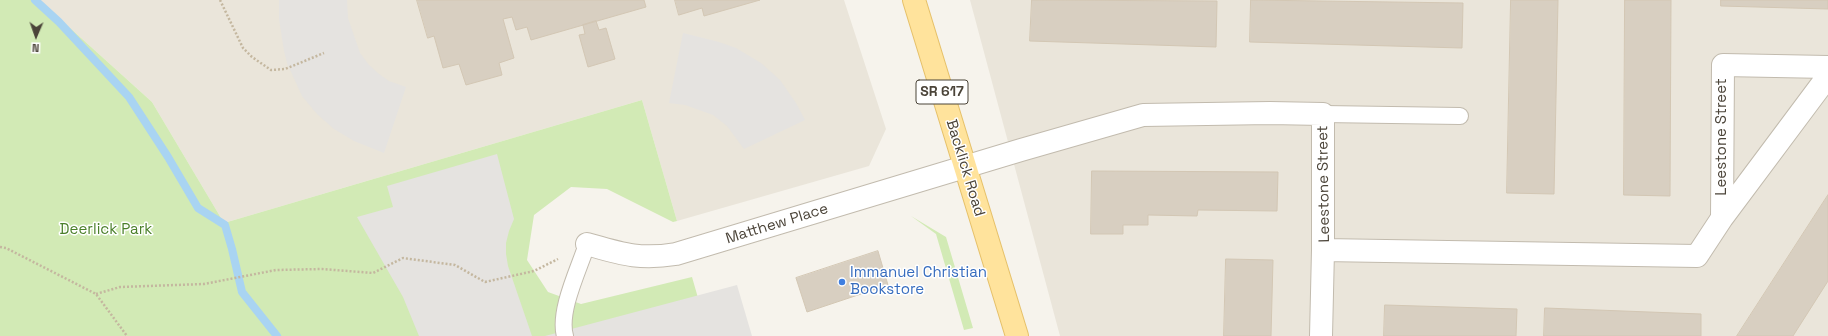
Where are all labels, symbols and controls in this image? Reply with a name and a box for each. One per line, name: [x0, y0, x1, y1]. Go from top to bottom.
north arrow: [16, 16, 56, 56]
text: N: [32, 41, 40, 55]
street label: Leestone Street: [1713, 78, 1731, 196]
road number: SR 617: [916, 80, 968, 104]
street label: Backlick Road: [942, 117, 988, 219]
street label: Leestone Street: [1314, 125, 1334, 243]
street label: Matthew Place: [724, 200, 830, 248]
park label: Deerlick Park: [60, 221, 152, 239]
place label: Immanuel Christian Bookstore: [850, 264, 987, 299]
marker: Immanuel Christian Bookstore: [837, 277, 847, 287]

